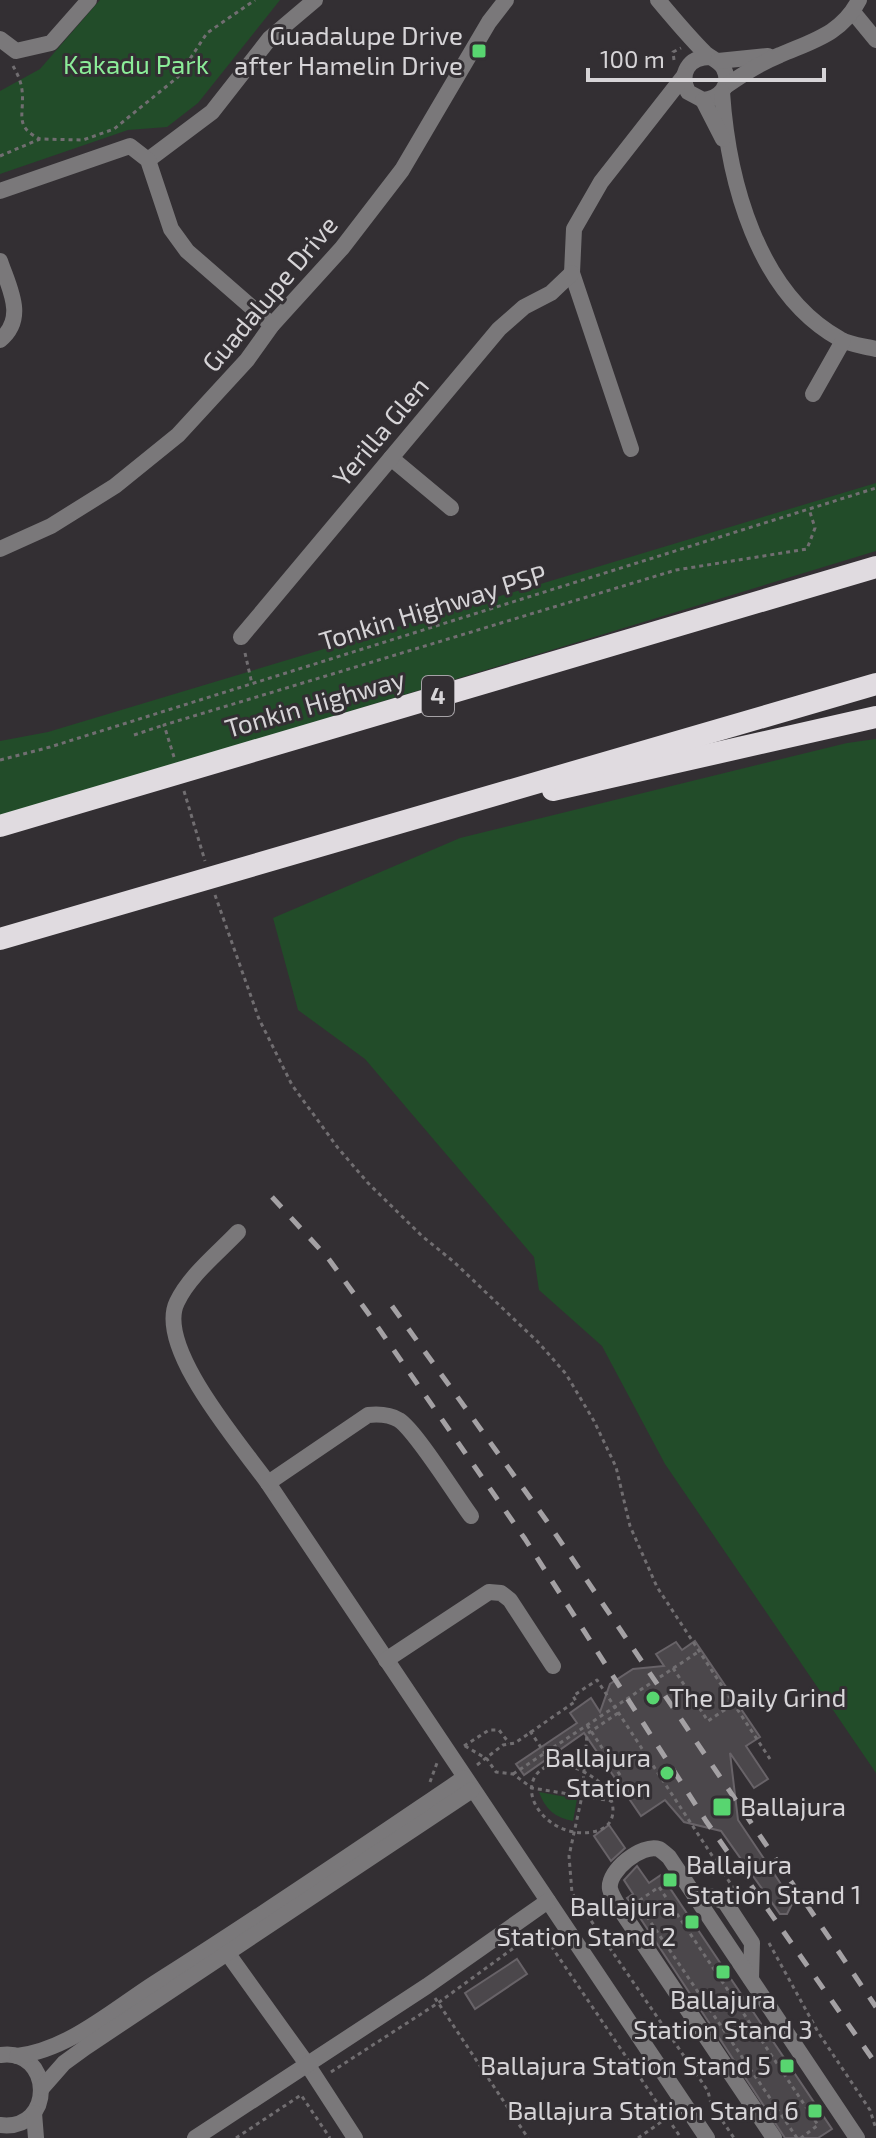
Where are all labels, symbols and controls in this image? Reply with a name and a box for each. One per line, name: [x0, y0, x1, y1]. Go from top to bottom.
place label: Guadalupe Drive after Hamelin Drive: [234, 19, 463, 80]
scale bar: [588, 32, 824, 82]
marker: Guadalupe Drive after Hamelin Drive: [470, 42, 488, 60]
text: 100 m: [600, 44, 665, 73]
park label: Kakadu Park: [63, 48, 209, 79]
street label: Guadalupe Drive: [195, 209, 343, 377]
street label: Yerilla Glen: [325, 370, 434, 492]
street label: Tonkin Highway PSP: [315, 557, 550, 656]
street label: Tonkin Highway: [221, 662, 408, 743]
road number: 4: [422, 676, 454, 716]
place label: The Daily Grind: [669, 1681, 846, 1712]
marker: The Daily Grind: [644, 1689, 662, 1707]
place label: Ballajura Station: [545, 1741, 651, 1802]
marker: Ballajura Station: [658, 1764, 676, 1782]
place label: Ballajura: [740, 1790, 846, 1821]
marker: Ballajura: [711, 1796, 733, 1818]
place label: Ballajura Station Stand 1: [686, 1848, 861, 1909]
marker: Ballajura Station Stand 1: [661, 1871, 679, 1889]
place label: Ballajura Station Stand 2: [496, 1890, 676, 1951]
marker: Ballajura Station Stand 2: [683, 1913, 701, 1931]
marker: Ballajura Station Stand 3: [714, 1963, 732, 1981]
place label: Ballajura Station Stand 3: [633, 1983, 813, 2044]
place label: Ballajura Station Stand 5: [480, 2049, 771, 2080]
marker: Ballajura Station Stand 5: [778, 2057, 796, 2075]
place label: Ballajura Station Stand 6: [507, 2094, 799, 2125]
marker: Ballajura Station Stand 6: [806, 2102, 824, 2120]

